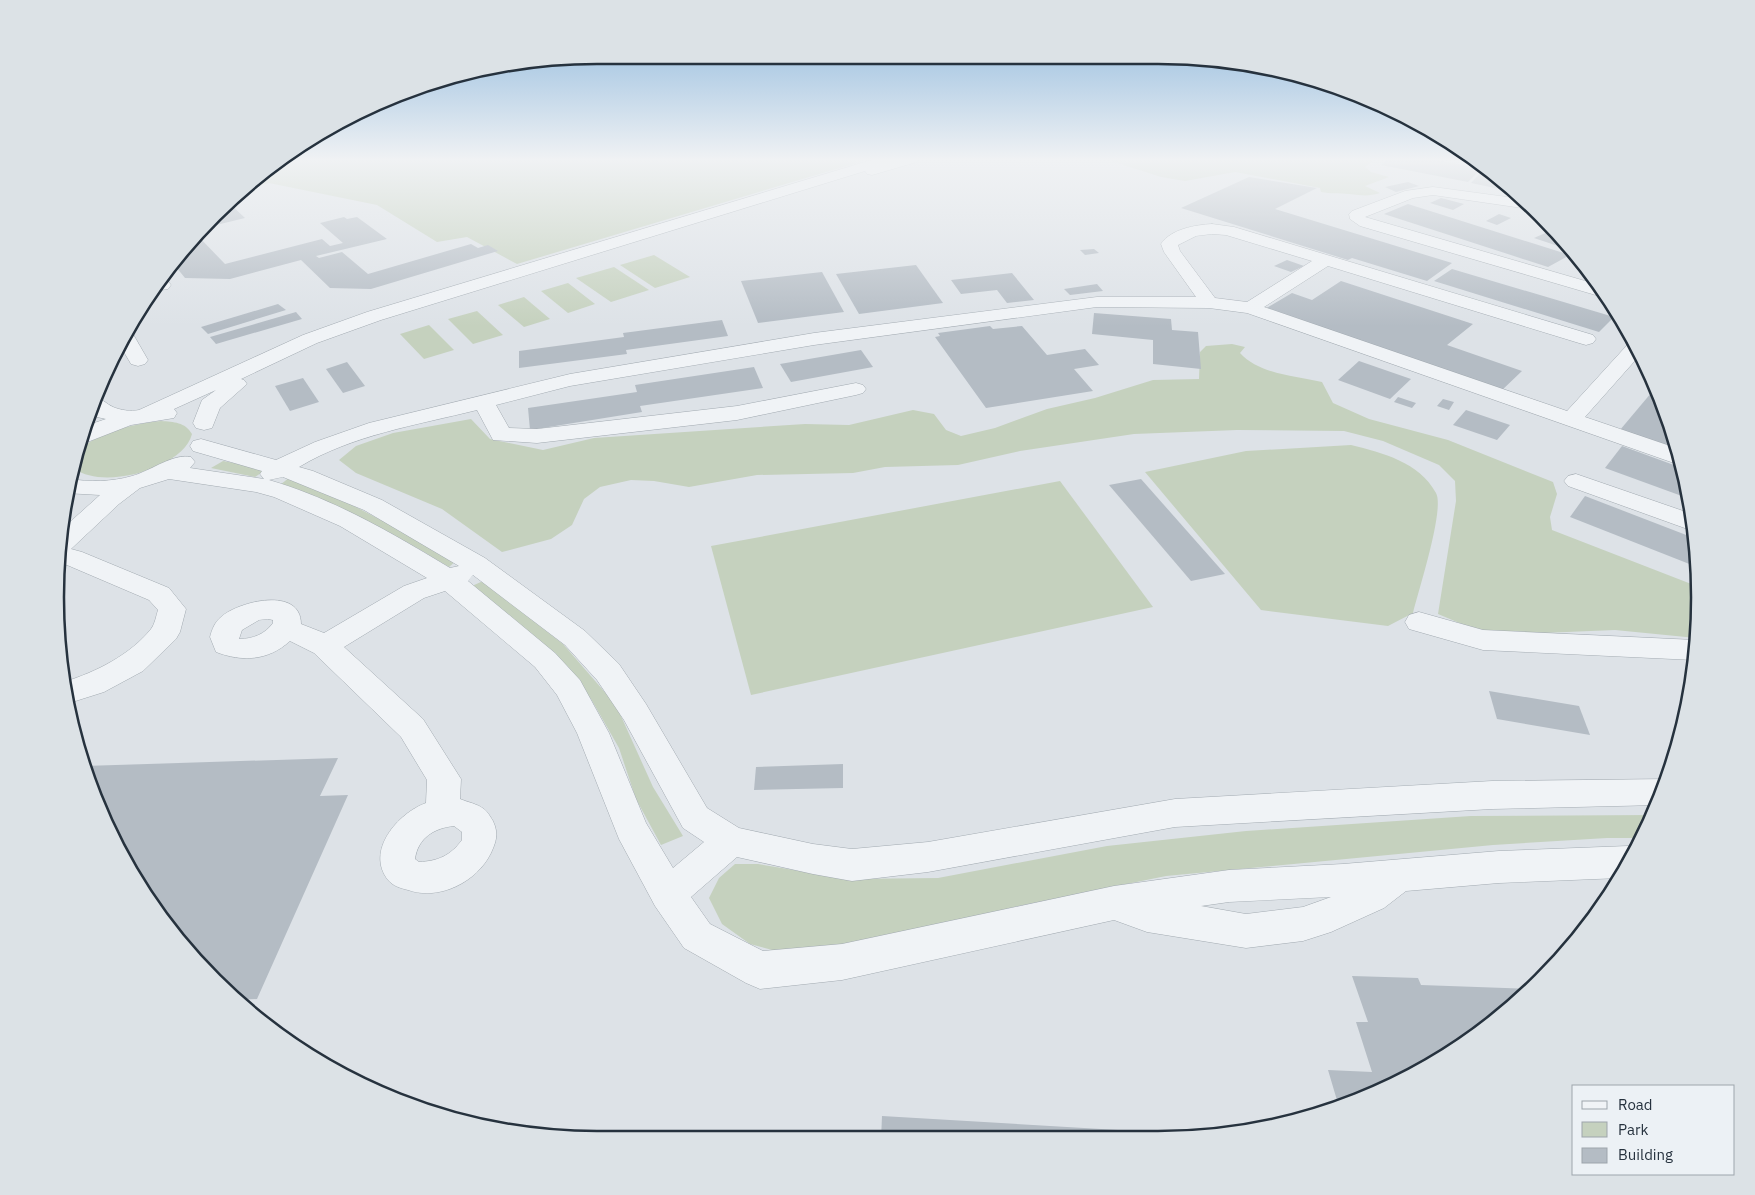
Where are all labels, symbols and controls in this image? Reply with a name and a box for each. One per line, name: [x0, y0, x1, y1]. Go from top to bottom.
legend: [1572, 1085, 1735, 1175]
text: Road: [1618, 1095, 1653, 1114]
text: Park: [1618, 1120, 1648, 1139]
text: Building: [1618, 1145, 1673, 1164]

